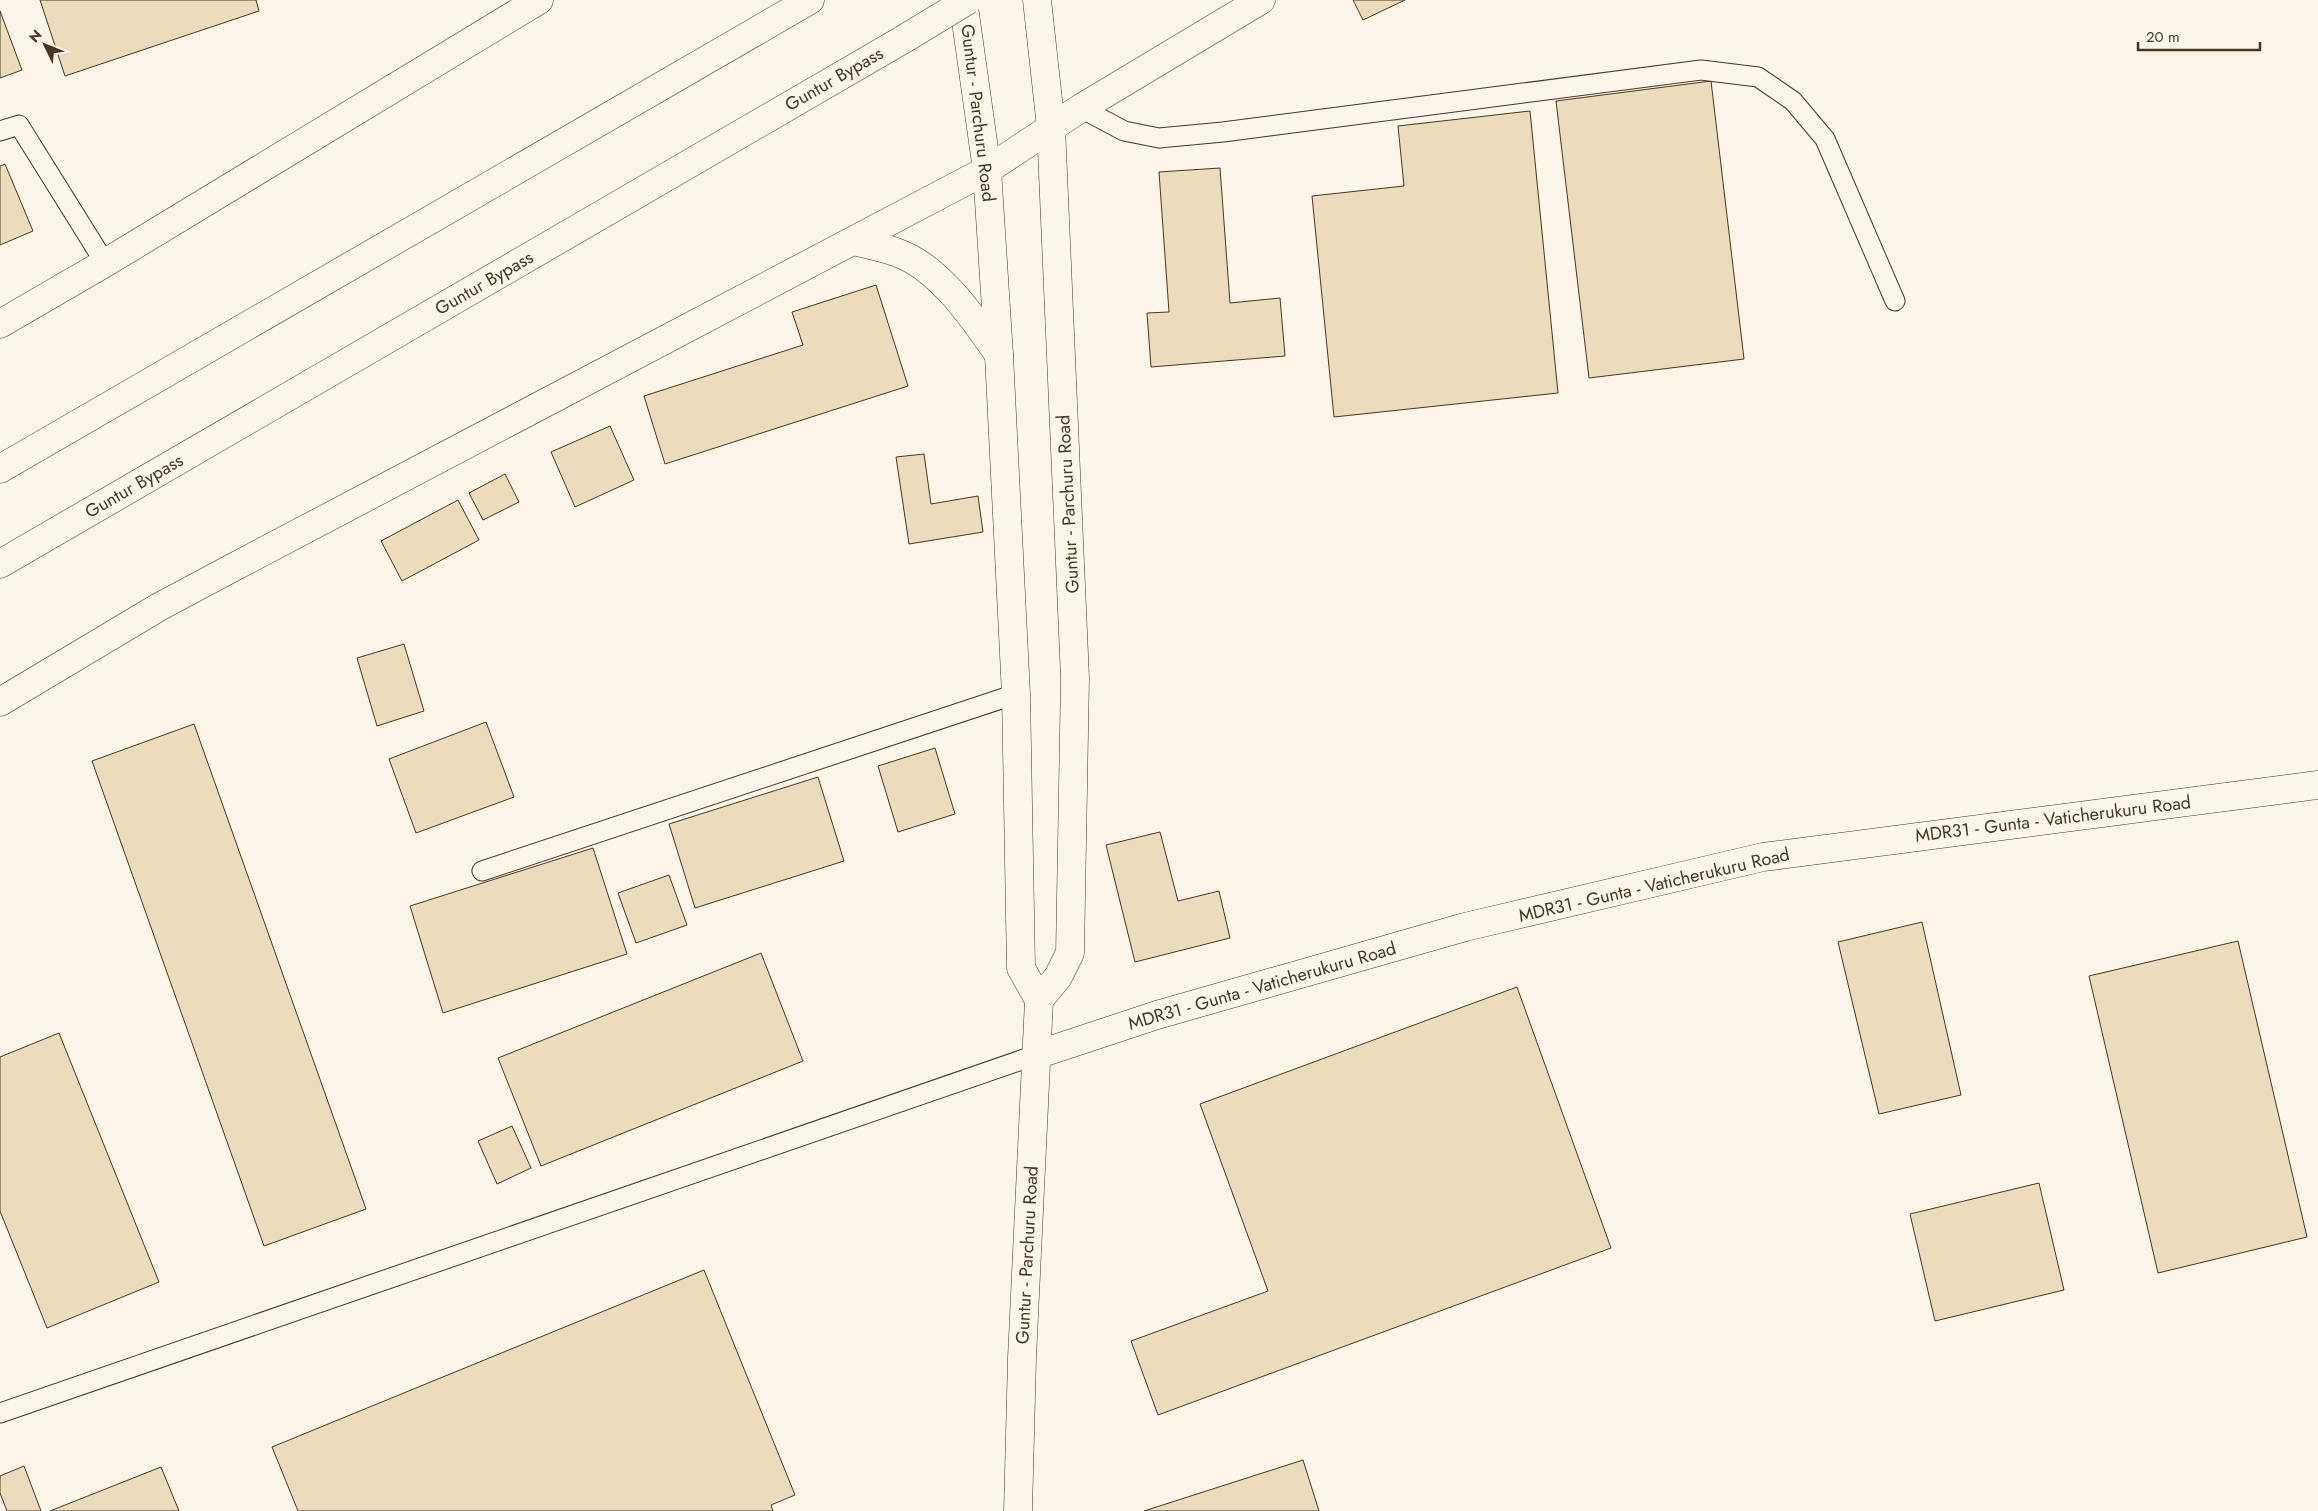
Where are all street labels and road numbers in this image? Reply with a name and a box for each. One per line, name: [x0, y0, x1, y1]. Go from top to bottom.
street label: Guntur - Parchuru Road: [954, 23, 1002, 203]
street label: Guntur Bypass: [780, 40, 888, 118]
street label: Guntur Bypass: [430, 244, 538, 322]
street label: Guntur - Parchuru Road: [1050, 414, 1086, 594]
street label: Guntur Bypass: [80, 447, 188, 525]
street label: MDR31 - Gunta - Vaticherukuru Road: [1914, 789, 2192, 849]
street label: MDR31 - Gunta - Vaticherukuru Road: [1516, 841, 1792, 929]
street label: MDR31 - Gunta - Vaticherukuru Road: [1125, 935, 1399, 1037]
street label: Guntur - Parchuru Road: [1009, 1165, 1045, 1345]

